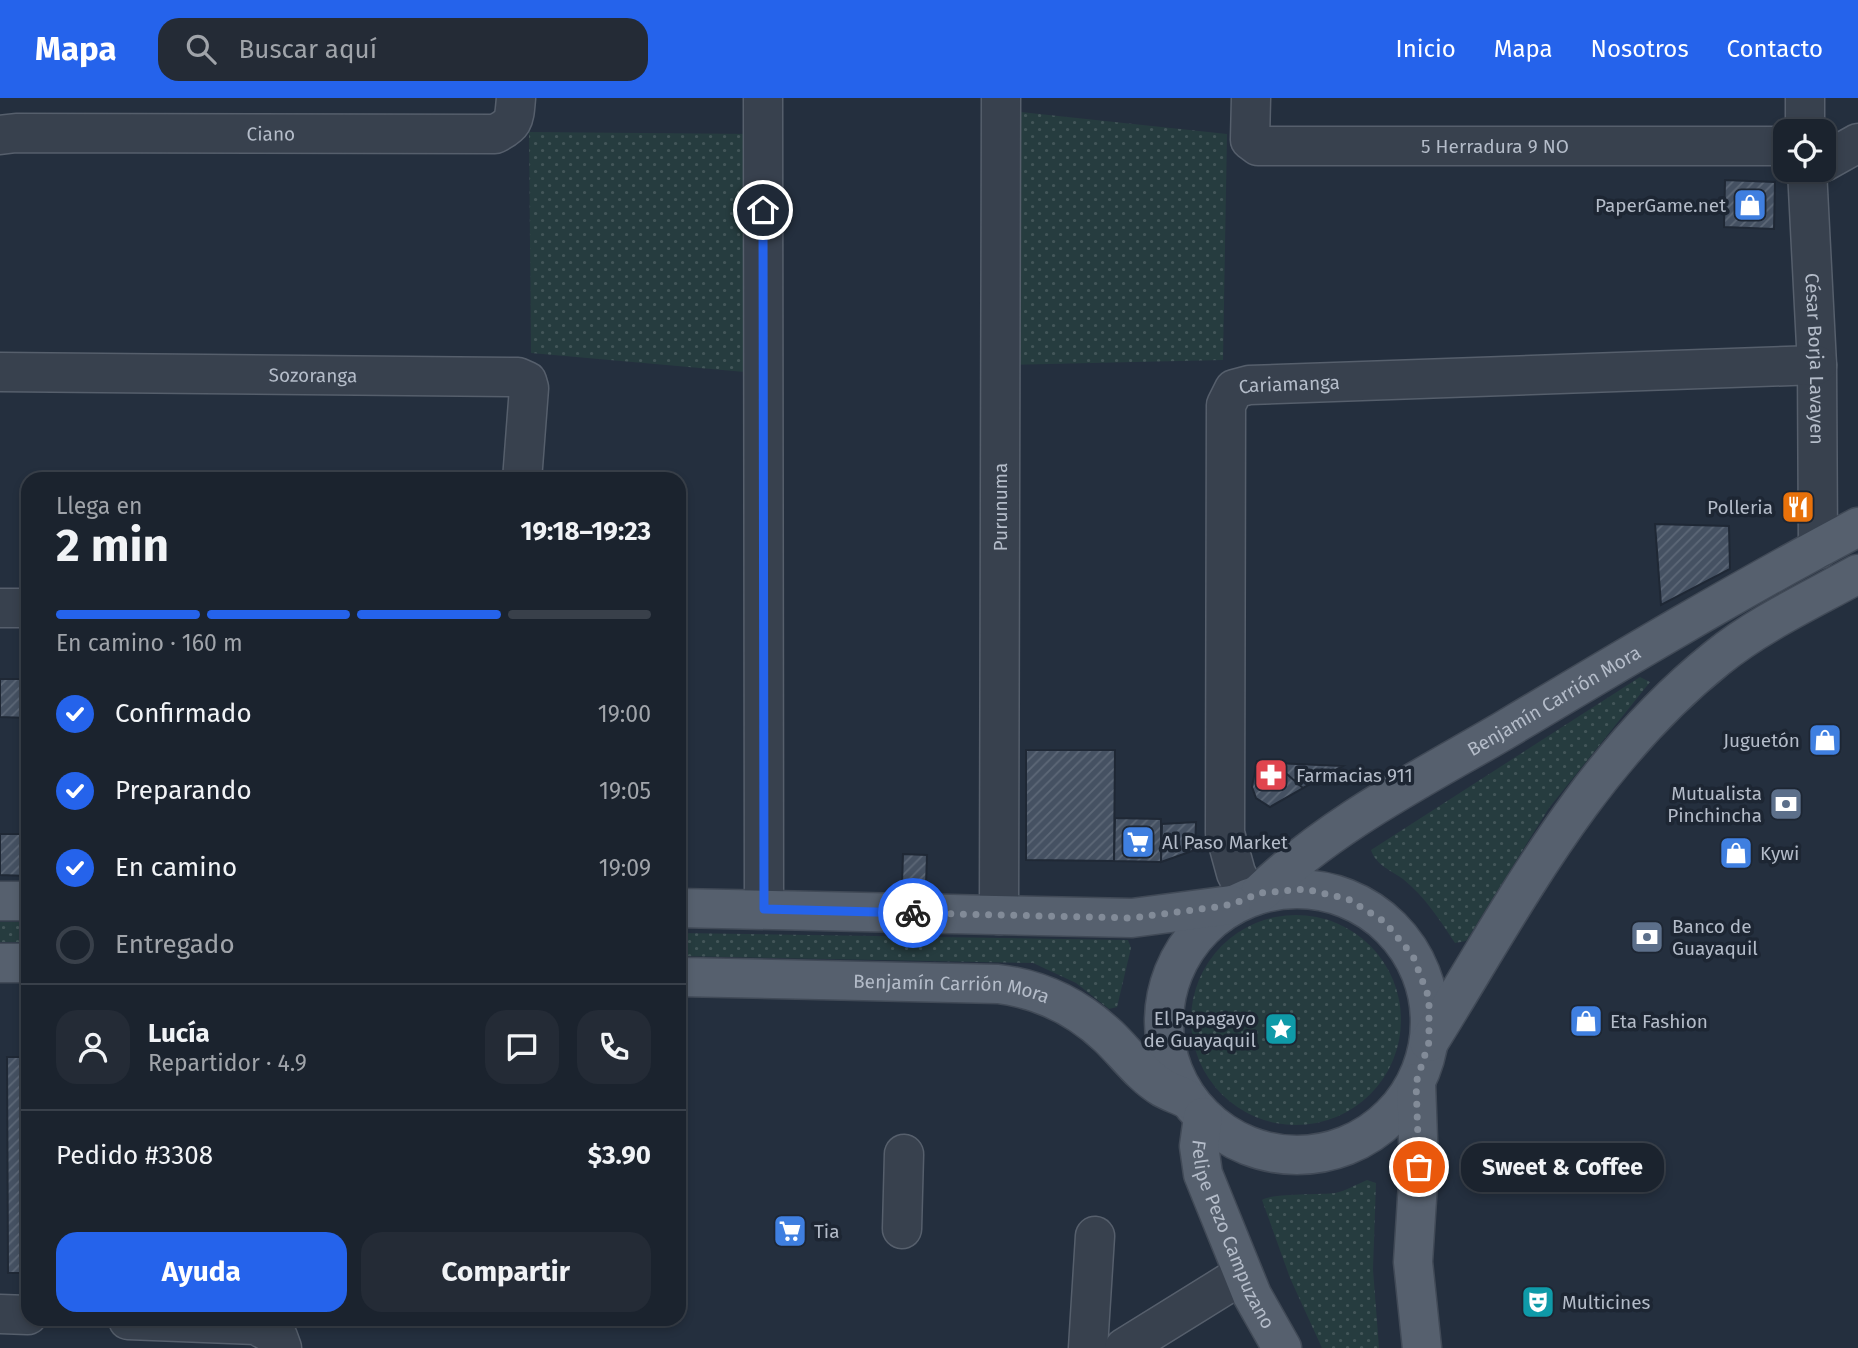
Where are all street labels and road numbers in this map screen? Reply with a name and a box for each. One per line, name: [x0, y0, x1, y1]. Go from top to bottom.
street label: Ciano: [247, 122, 295, 146]
street label: 5 Herradura 9 NO: [1421, 135, 1569, 158]
street label: César Borja Lavayen: [1800, 272, 1828, 445]
street label: Sozoranga: [269, 364, 357, 387]
street label: Cariamanga: [1236, 371, 1340, 399]
street label: Purunuma: [989, 463, 1012, 551]
street label: Benjamín Carrión Mora: [1463, 641, 1645, 761]
street label: Benjamín Carrión Mora: [853, 970, 1053, 1008]
street label: Felipe Pezo Campuzano: [1187, 1138, 1280, 1333]

